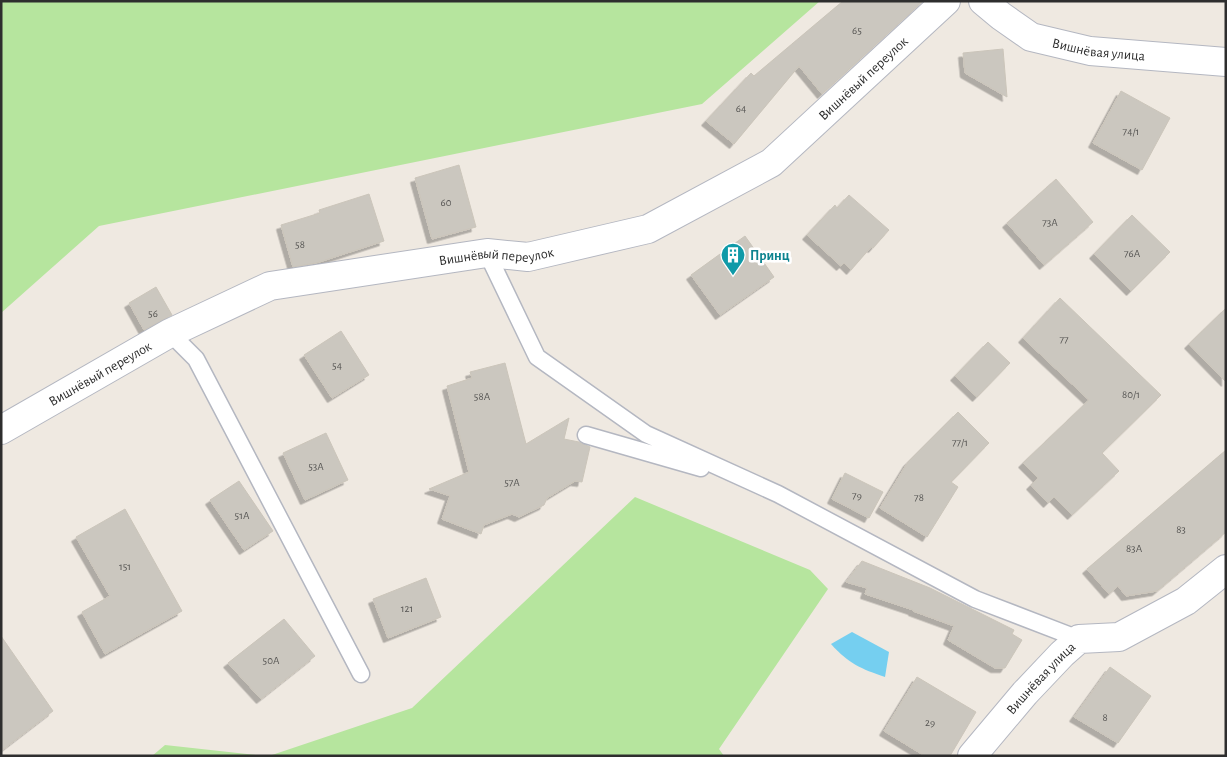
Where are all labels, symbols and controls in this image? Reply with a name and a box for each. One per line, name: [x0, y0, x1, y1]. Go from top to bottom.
house number: 65: [852, 25, 862, 36]
street label: Вишнёвый переулок: [816, 34, 911, 123]
street label: Вишнёвая улица: [1051, 36, 1146, 63]
house number: 64: [736, 103, 746, 114]
house number: 74/1: [1123, 126, 1139, 137]
house number: 60: [441, 197, 452, 208]
house number: 73А: [1042, 217, 1058, 228]
house number: 58: [295, 239, 305, 250]
building icon: Принц: [720, 242, 746, 276]
street label: Вишнёвый переулок: [438, 245, 556, 268]
house number: 76А: [1124, 248, 1141, 259]
place label: Принц: [750, 249, 790, 263]
house number: 56: [148, 308, 158, 319]
house number: 77: [1059, 334, 1069, 345]
street label: Вишнёвый переулок: [47, 339, 155, 409]
house number: 54: [332, 360, 342, 371]
house number: 80/1: [1122, 389, 1140, 400]
house number: 58А: [474, 391, 491, 402]
house number: 77/1: [952, 437, 968, 448]
house number: 53А: [308, 461, 324, 472]
house number: 57А: [504, 477, 520, 488]
house number: 79: [852, 490, 862, 501]
house number: 78: [914, 492, 924, 503]
house number: 51А: [235, 510, 250, 521]
house number: 83: [1176, 524, 1186, 535]
house number: 83А: [1126, 543, 1143, 554]
house number: 151: [119, 561, 131, 572]
house number: 121: [401, 603, 413, 614]
street label: Вишнёвая улица: [1004, 639, 1079, 717]
house number: 50А: [263, 655, 280, 666]
house number: 8: [1102, 712, 1108, 723]
house number: 29: [925, 717, 935, 728]

